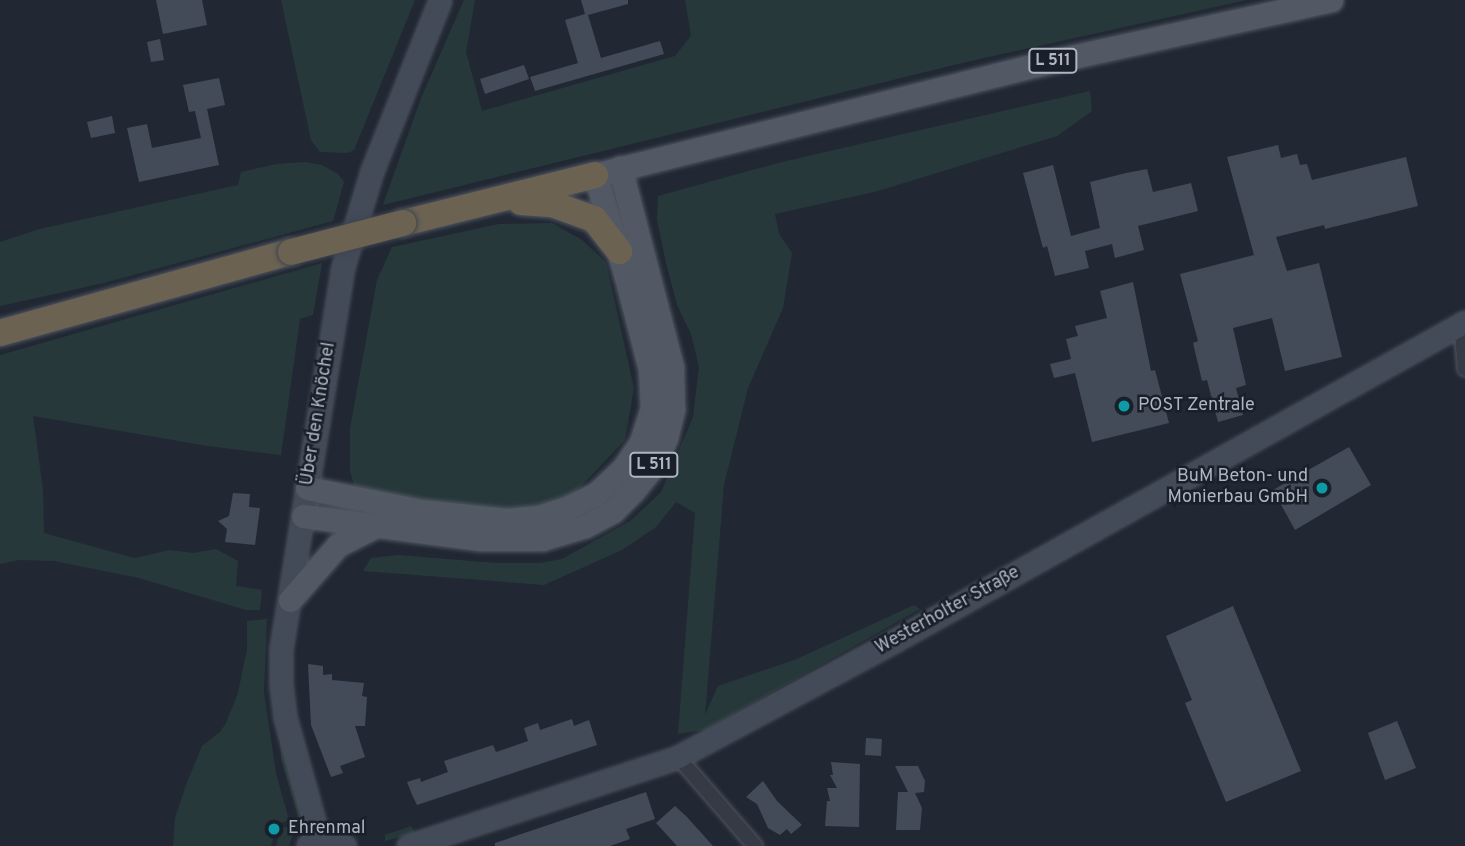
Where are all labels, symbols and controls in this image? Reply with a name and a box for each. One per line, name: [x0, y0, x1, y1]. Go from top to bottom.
road number: L 511: [1027, 48, 1079, 74]
street label: Über den Knöchel: [297, 341, 341, 487]
place label: POST Zentrale: [1138, 395, 1255, 417]
marker: POST Zentrale: [1116, 398, 1132, 414]
road number: L 511: [628, 452, 680, 478]
place label: BuM Beton- und Monierbau GmbH: [1168, 467, 1308, 510]
marker: BuM Beton- und Monierbau GmbH: [1314, 480, 1330, 496]
street label: Westerholter Straße: [872, 562, 1024, 660]
place label: Ehrenmal: [288, 818, 365, 840]
marker: Ehrenmal: [266, 821, 282, 837]

